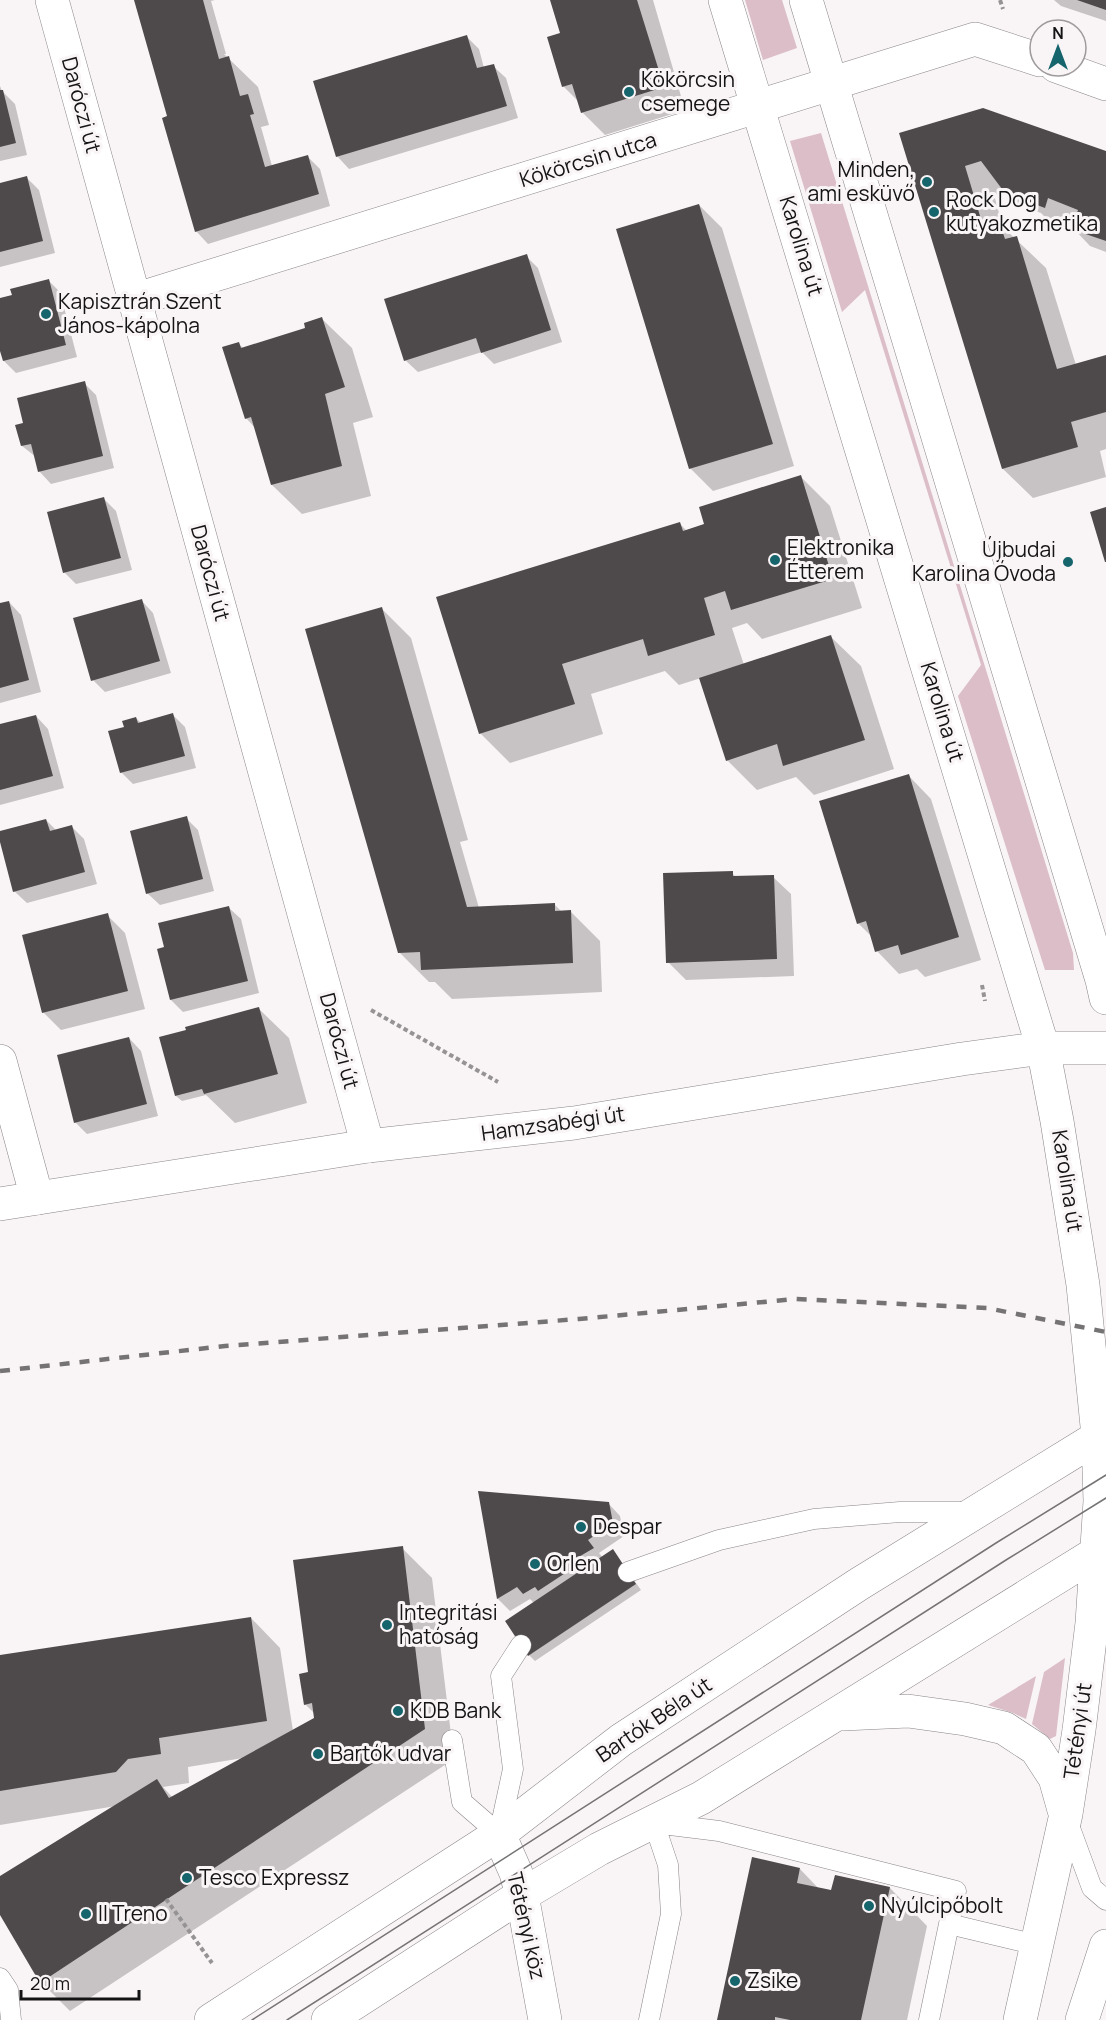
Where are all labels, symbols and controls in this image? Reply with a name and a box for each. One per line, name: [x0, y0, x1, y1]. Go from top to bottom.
north arrow: [1028, 18, 1088, 78]
text: N: [1052, 22, 1064, 44]
street label: Daróczi út: [56, 54, 108, 156]
place label: Kökörcsin csemege: [641, 65, 735, 117]
marker: Kökörcsin csemege: [622, 85, 636, 99]
street label: Kökörcsin utca: [516, 125, 660, 193]
place label: Minden, ami esküvő: [808, 155, 915, 207]
marker: Minden, ami esküvő: [920, 175, 934, 189]
place label: Rock Dog kutyakozmetika: [946, 185, 1098, 237]
street label: Karolina út: [774, 192, 830, 299]
marker: Rock Dog kutyakozmetika: [927, 205, 941, 219]
place label: Kapisztrán Szent János-kápolna: [58, 287, 222, 339]
marker: Kapisztrán Szent János-kápolna: [39, 307, 53, 321]
street label: Daróczi út: [185, 522, 237, 624]
place label: Elektronika Étterem: [787, 533, 894, 585]
place label: Újbudai Karolina Óvoda: [912, 535, 1056, 587]
marker: Elektronika Étterem: [768, 553, 782, 567]
marker: Újbudai Karolina Óvoda: [1061, 555, 1075, 569]
street label: Karolina út: [915, 658, 971, 765]
street label: Daróczi út: [314, 990, 366, 1092]
street label: Hamzsabégi út: [479, 1099, 627, 1147]
street label: Karolina út: [1046, 1128, 1090, 1234]
place label: Despar: [593, 1512, 662, 1540]
marker: Despar: [574, 1520, 588, 1534]
place label: Orlen: [547, 1549, 599, 1577]
marker: Orlen: [528, 1557, 542, 1571]
place label: Integritási hatóság: [399, 1598, 498, 1650]
marker: Integritási hatóság: [380, 1618, 394, 1632]
street label: Bartók Béla út: [590, 1670, 717, 1768]
street label: Tétényi út: [1056, 1681, 1098, 1781]
place label: KDB Bank: [410, 1696, 502, 1724]
marker: KDB Bank: [391, 1704, 405, 1718]
place label: Bartók udvar: [330, 1739, 452, 1767]
marker: Bartók udvar: [311, 1747, 325, 1761]
place label: Tesco Expressz: [199, 1863, 349, 1891]
street label: Tétényi köz: [501, 1869, 553, 1982]
marker: Tesco Expressz: [180, 1871, 194, 1885]
place label: Nyúlcipőbolt: [881, 1891, 1003, 1919]
place label: Il Treno: [98, 1899, 168, 1927]
marker: Nyúlcipőbolt: [862, 1899, 876, 1913]
marker: Il Treno: [79, 1907, 93, 1921]
scale bar: [21, 1963, 140, 2001]
place label: Zsike: [747, 1966, 798, 1994]
text: 20 m: [30, 1971, 70, 1995]
marker: Zsike: [728, 1974, 742, 1988]

